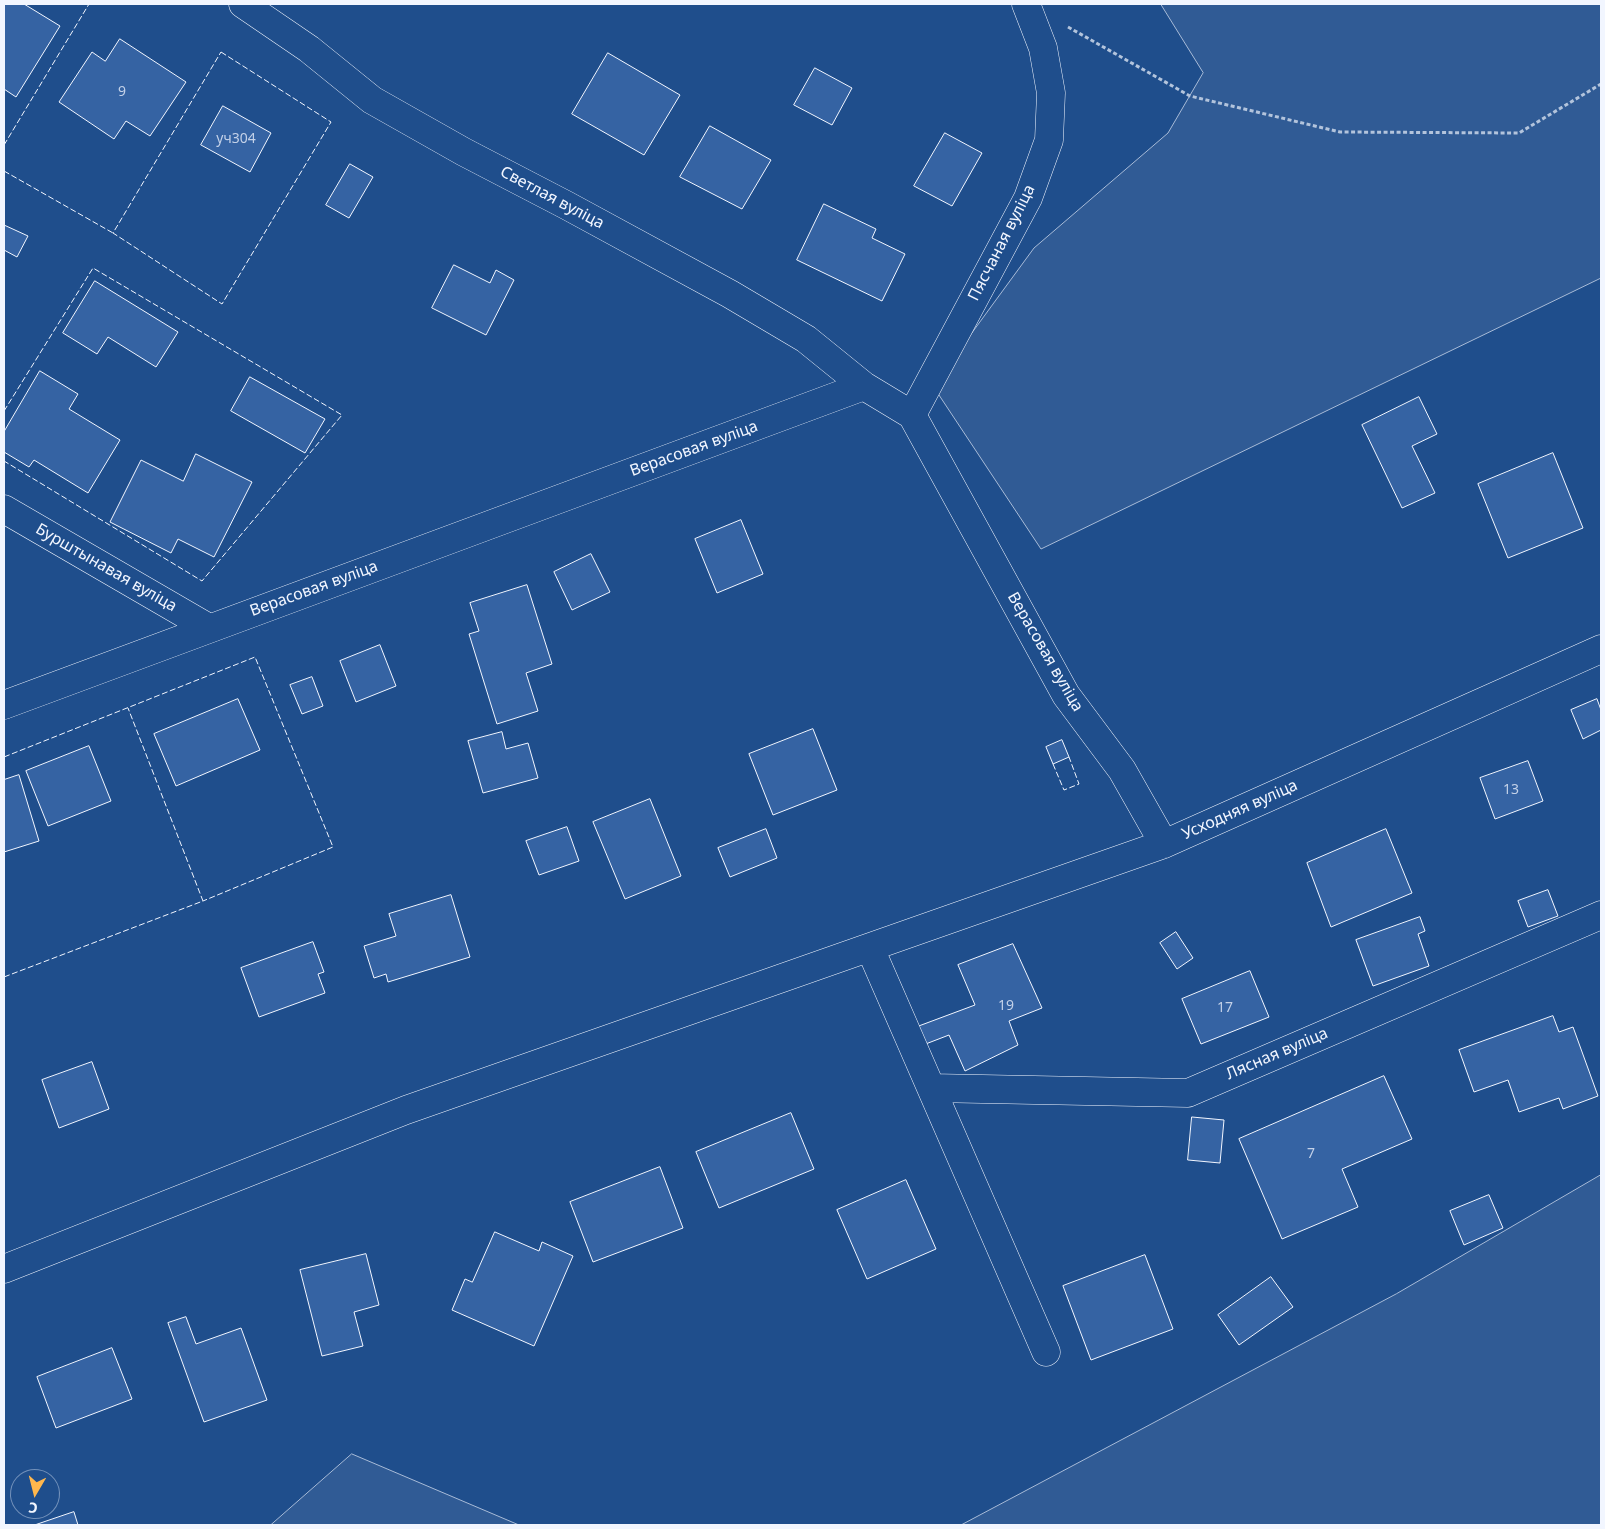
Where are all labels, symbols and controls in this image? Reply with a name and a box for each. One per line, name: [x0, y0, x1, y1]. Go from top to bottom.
house number: 9: [118, 84, 126, 100]
house number: уч304: [216, 131, 256, 147]
street label: Светлая вуліца: [497, 163, 607, 233]
street label: Пясчаная вуліца: [964, 182, 1040, 304]
street label: Верасовая вуліца: [627, 417, 761, 481]
street label: Бурштынавая вуліца: [32, 520, 180, 616]
street label: Верасовая вуліца: [247, 557, 381, 621]
street label: Верасовая вуліца: [1003, 589, 1087, 715]
street label: Усходняя вуліца: [1179, 776, 1301, 844]
house number: 13: [1503, 782, 1519, 798]
house number: 19: [998, 998, 1014, 1014]
house number: 17: [1217, 1000, 1233, 1016]
street label: Лясная вуліца: [1223, 1024, 1331, 1084]
house number: 7: [1307, 1146, 1315, 1162]
north arrow: [10, 1469, 60, 1519]
text: С: [27, 1498, 39, 1518]

